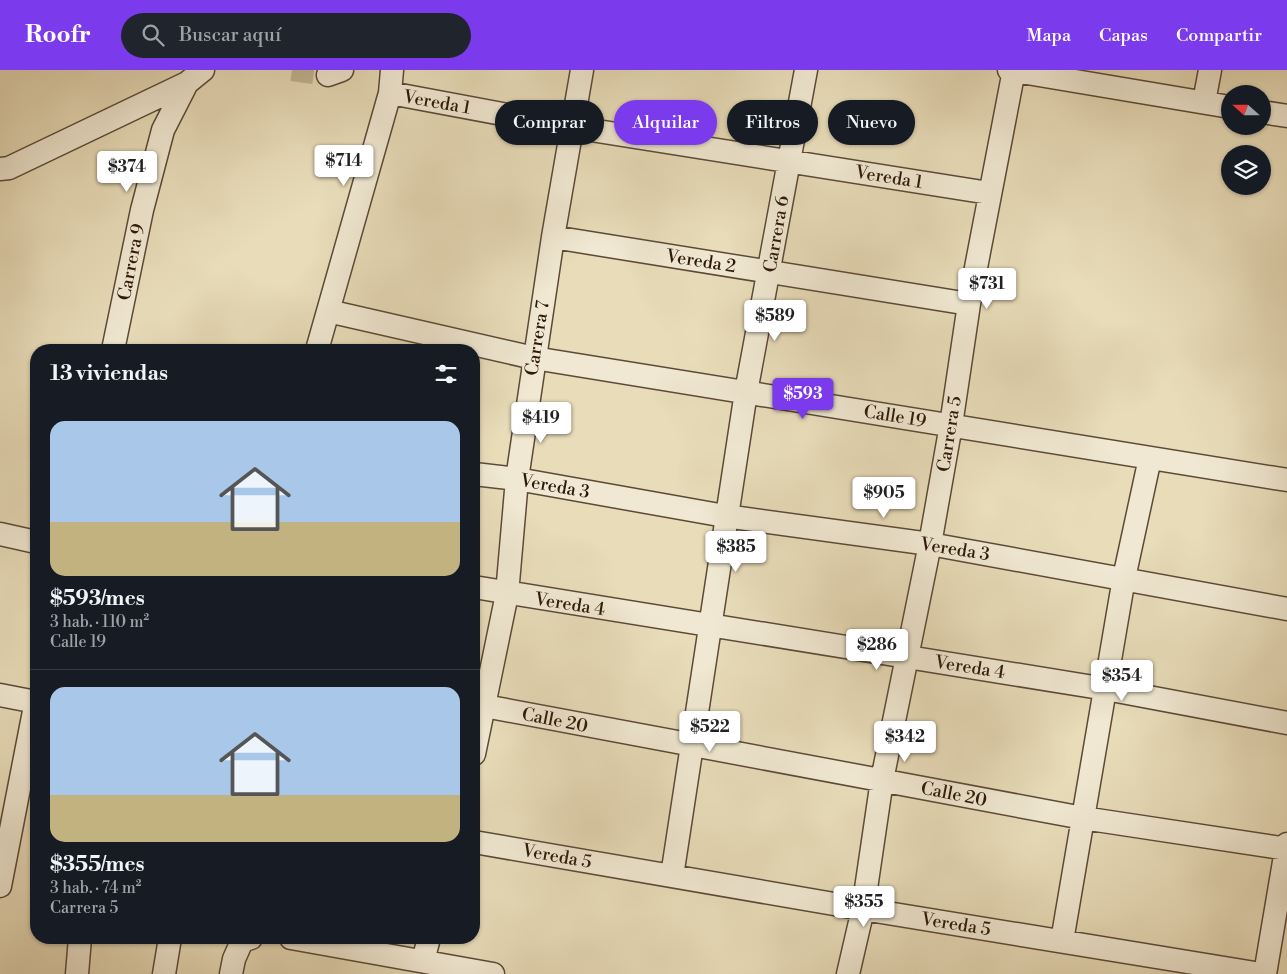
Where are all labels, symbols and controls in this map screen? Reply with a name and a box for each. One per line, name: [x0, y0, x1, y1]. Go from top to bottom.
search box: [121, 13, 471, 58]
text: Roofr: [25, 20, 91, 50]
icon: search: [139, 21, 167, 49]
text: Buscar aquí: [179, 23, 281, 47]
text: Mapa: [1027, 24, 1071, 47]
text: Capas: [1099, 24, 1148, 47]
text: Compartir: [1176, 24, 1262, 47]
street label: Vereda 1: [400, 85, 473, 120]
north arrow: [1221, 85, 1271, 135]
map controls: [1221, 85, 1271, 195]
chip: Comprar: [495, 100, 604, 145]
chip: Alquilar: [614, 100, 717, 145]
chip: Filtros: [727, 100, 818, 145]
chip: Nuevo: [828, 100, 915, 145]
pin: $714: [314, 144, 374, 187]
button: layers: [1221, 145, 1271, 195]
pin: $374: [97, 150, 157, 193]
text: $714: [325, 151, 363, 171]
text: $374: [108, 157, 146, 177]
street label: Vereda 1: [853, 161, 925, 194]
street label: Carrera 6: [758, 194, 795, 274]
street label: Carrera 9: [113, 222, 150, 302]
street label: Vereda 2: [663, 244, 738, 278]
pin: $731: [957, 268, 1017, 310]
text: $731: [969, 274, 1005, 294]
street label: Carrera 7: [520, 299, 555, 377]
pin: $589: [745, 300, 805, 342]
text: $589: [755, 306, 795, 326]
icon: filters: [432, 360, 460, 388]
text: 13 viviendas: [50, 361, 168, 387]
pin: $593: [773, 378, 833, 420]
text: $593: [783, 384, 823, 404]
street label: Carrera 5: [932, 394, 967, 474]
street label: Calle 19: [862, 400, 928, 433]
pin: $419: [511, 402, 571, 444]
text: $419: [522, 408, 560, 428]
icon: home: [210, 454, 300, 544]
street label: Vereda 3: [517, 469, 591, 504]
pin: $905: [854, 476, 914, 519]
text: $905: [863, 483, 905, 503]
pin: $385: [706, 530, 766, 573]
street label: Vereda 3: [917, 532, 991, 566]
text: $385: [716, 537, 756, 557]
text: $593/mes: [50, 586, 145, 612]
street label: Vereda 4: [532, 587, 607, 621]
text: 3 hab. · 110 m²: [50, 612, 149, 632]
pin: $286: [847, 628, 907, 671]
text: Calle 19: [50, 632, 106, 652]
text: $286: [857, 635, 897, 655]
street label: Vereda 4: [932, 650, 1007, 684]
pin: $354: [1092, 660, 1152, 702]
text: $354: [1102, 666, 1142, 686]
street label: Calle 20: [520, 703, 590, 738]
pin: $522: [680, 710, 740, 753]
text: $522: [690, 717, 730, 737]
icon: home: [210, 719, 300, 809]
pin: $342: [875, 720, 935, 763]
text: $342: [885, 727, 925, 747]
street label: Calle 20: [919, 777, 989, 812]
street label: Vereda 5: [519, 839, 594, 874]
text: $355/mes: [50, 852, 145, 878]
text: 3 hab. · 74 m²: [50, 878, 141, 898]
pin: $355: [834, 886, 894, 928]
text: $355: [845, 892, 883, 912]
text: Carrera 5: [50, 898, 118, 918]
street label: Vereda 5: [919, 907, 992, 941]

